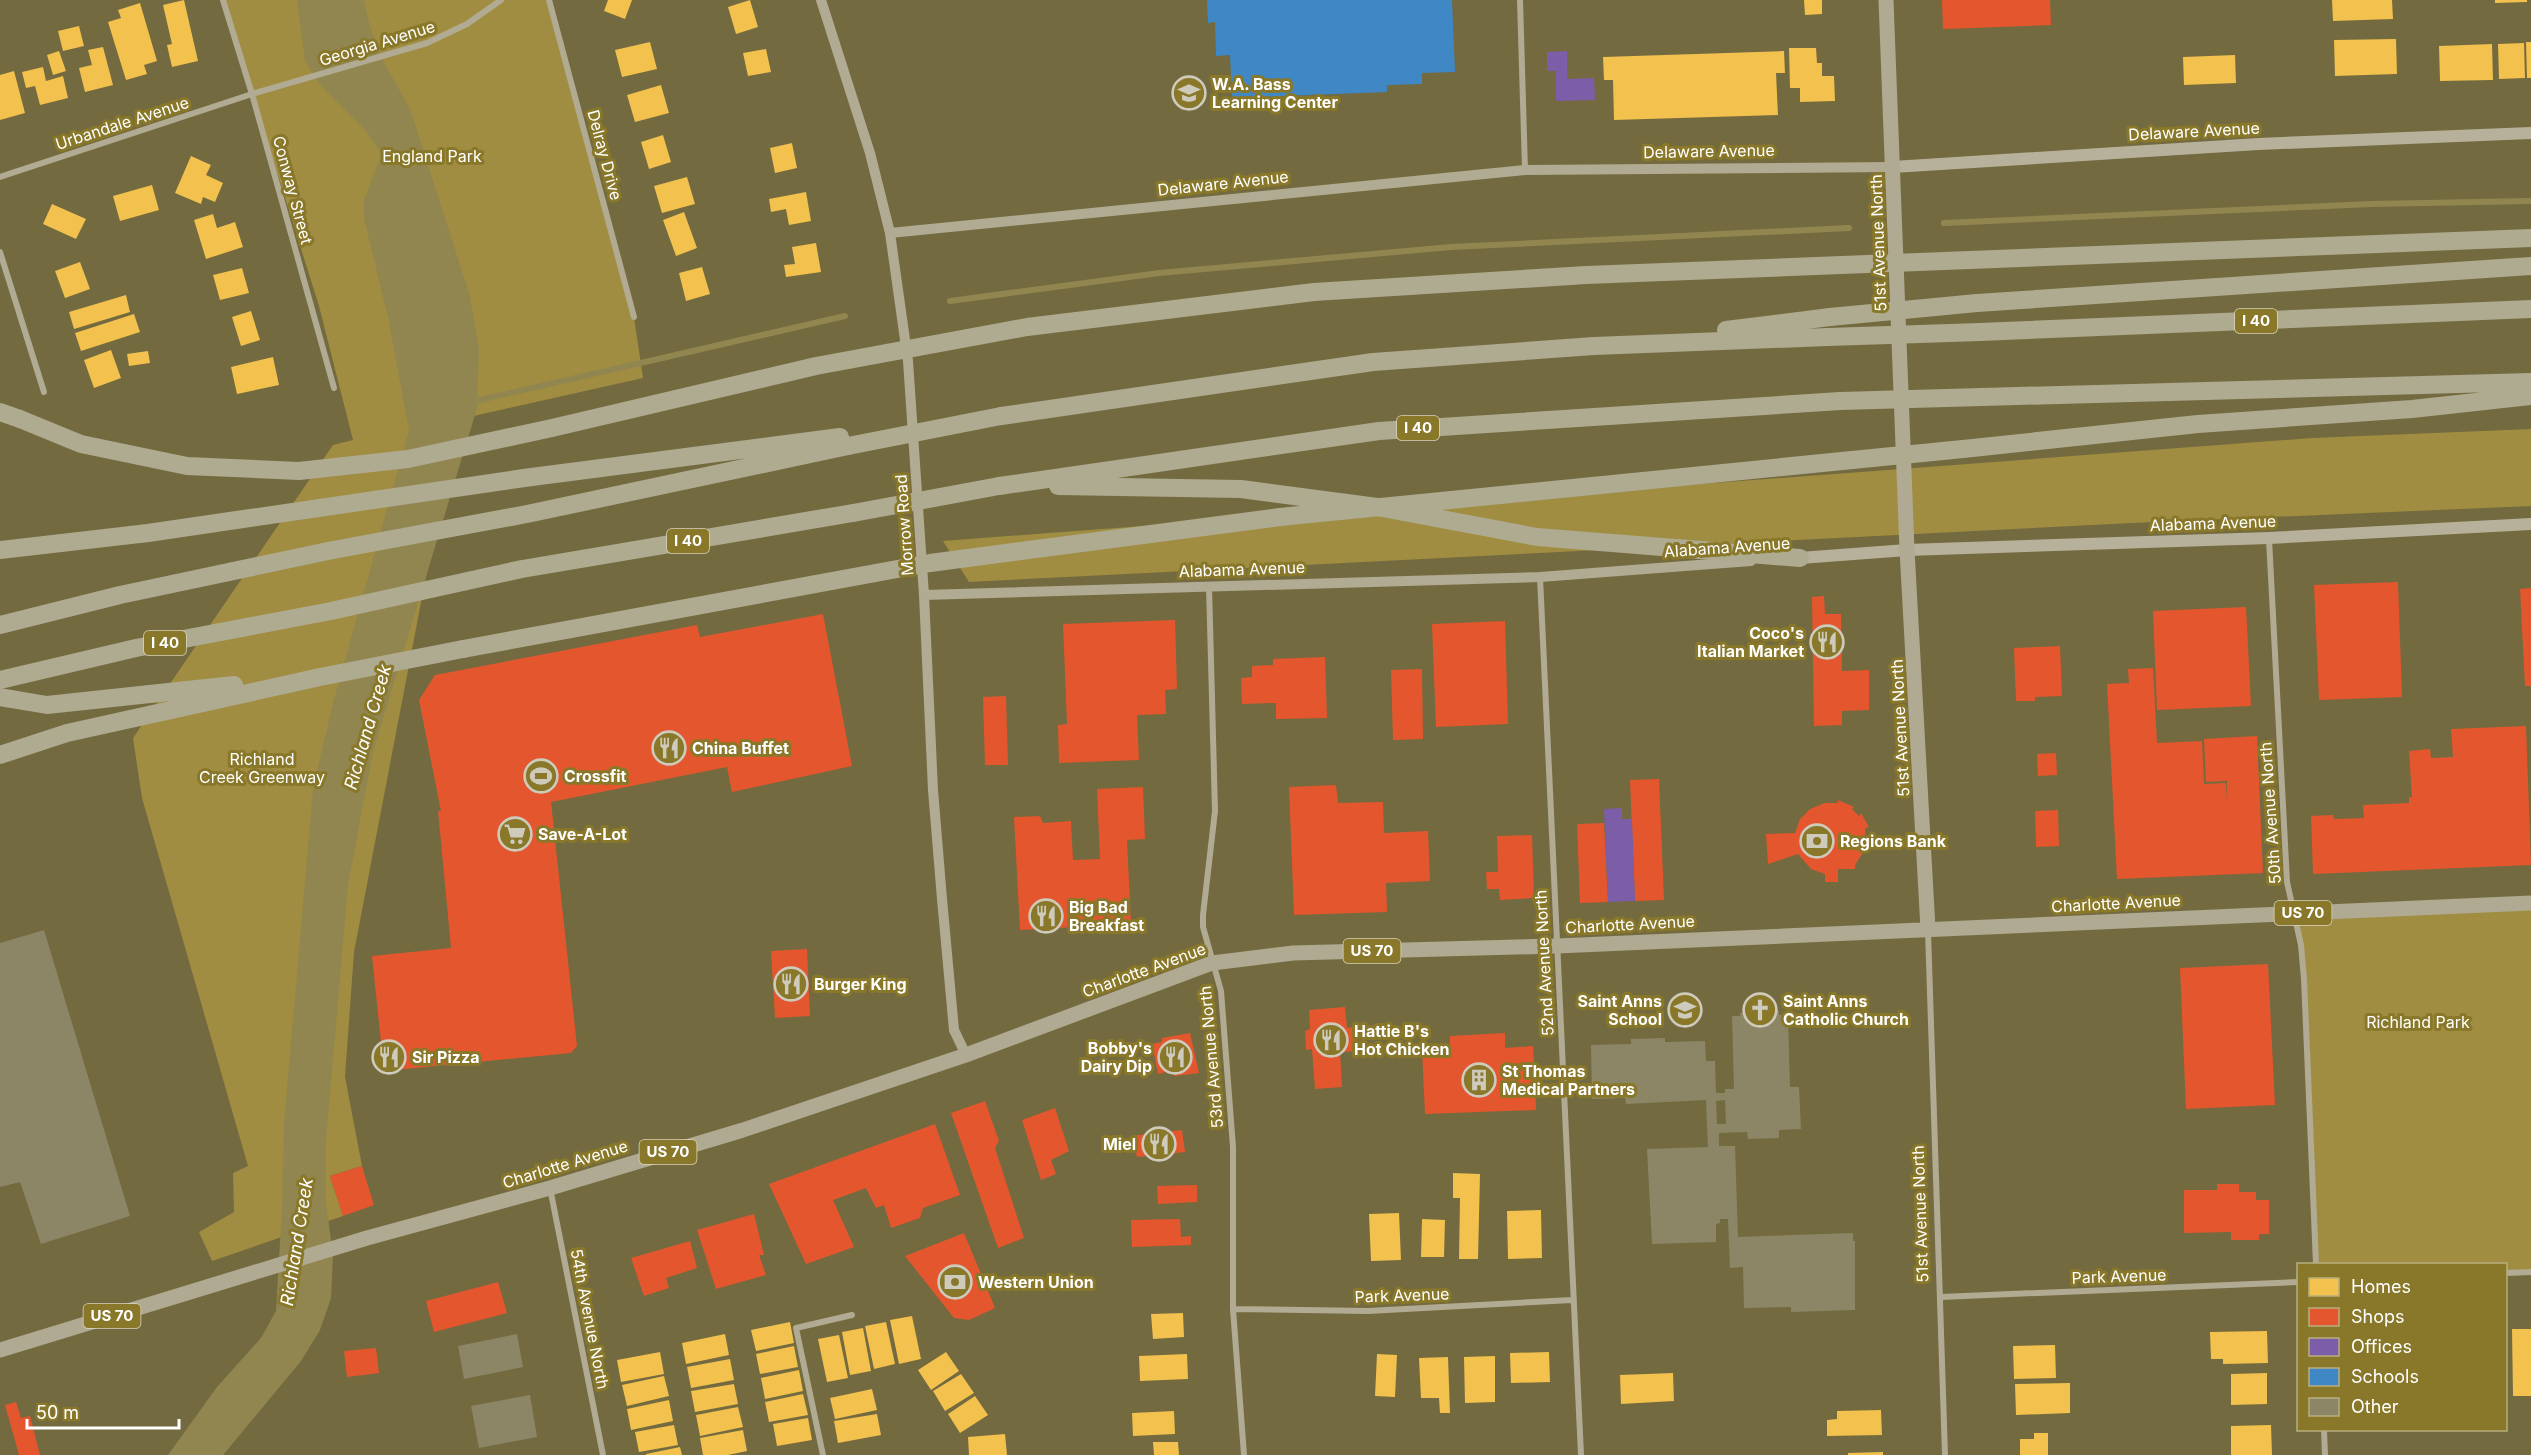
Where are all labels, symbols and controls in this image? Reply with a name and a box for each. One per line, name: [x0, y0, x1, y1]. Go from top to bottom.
street label: Georgia Avenue: [317, 16, 437, 70]
place label: W.A. Bass Learning Center: [1212, 74, 1338, 112]
school or university icon: W.A. Bass Learning Center: [1171, 75, 1207, 111]
street label: Urbandale Avenue: [53, 92, 191, 154]
street label: Delray Drive: [583, 108, 627, 202]
street label: Delaware Avenue: [2128, 118, 2260, 144]
street label: Conway Street: [269, 134, 317, 246]
street label: Delaware Avenue: [1643, 140, 1775, 162]
park label: England Park: [382, 146, 482, 166]
street label: Delaware Avenue: [1157, 166, 1289, 200]
street label: 51st Avenue North: [1866, 174, 1890, 312]
road number: I 40: [2235, 309, 2277, 333]
road number: I 40: [1397, 416, 1439, 440]
street label: Morrow Road: [890, 474, 918, 576]
street label: Alabama Avenue: [2149, 511, 2277, 535]
road number: I 40: [667, 529, 709, 553]
street label: Alabama Avenue: [1663, 533, 1791, 561]
street label: Alabama Avenue: [1178, 557, 1306, 581]
place label: Coco's Italian Market: [1697, 623, 1804, 661]
restaurant icon: Coco's Italian Market: [1809, 624, 1845, 660]
road number: I 40: [144, 631, 186, 655]
street label: 51st Avenue North: [1886, 659, 1914, 797]
water label: Richland Creek: [340, 661, 396, 792]
restaurant icon: China Buffet: [651, 730, 687, 766]
place label: China Buffet: [692, 738, 789, 758]
street label: 50th Avenue North: [2255, 741, 2285, 885]
park label: Richland Creek Greenway: [199, 749, 325, 787]
sports icon: Crossfit: [523, 758, 559, 794]
place label: Crossfit: [564, 766, 627, 786]
supermarket icon: Save-A-Lot: [497, 816, 533, 852]
bank icon: Regions Bank: [1799, 823, 1835, 859]
place label: Save-A-Lot: [538, 824, 627, 844]
place label: Regions Bank: [1840, 831, 1947, 851]
street label: 52nd Avenue North: [1530, 889, 1558, 1037]
street label: Charlotte Avenue: [2051, 890, 2181, 916]
place label: Big Bad Breakfast: [1069, 897, 1144, 935]
restaurant icon: Big Bad Breakfast: [1028, 898, 1064, 934]
road number: US 70: [2274, 901, 2332, 925]
street label: Charlotte Avenue: [1565, 911, 1695, 937]
street label: Charlotte Avenue: [1080, 938, 1208, 1002]
road number: US 70: [1344, 939, 1400, 963]
restaurant icon: Burger King: [773, 966, 809, 1002]
place label: Burger King: [814, 974, 907, 994]
street label: 53rd Avenue North: [1195, 985, 1227, 1129]
place label: Saint Anns School: [1577, 991, 1662, 1029]
place label: Saint Anns Catholic Church: [1783, 991, 1909, 1029]
school or university icon: Saint Anns School: [1667, 992, 1703, 1028]
church icon: Saint Anns Catholic Church: [1742, 992, 1778, 1028]
park label: Richland Park: [2366, 1012, 2470, 1032]
place label: Hattie B's Hot Chicken: [1354, 1021, 1449, 1059]
restaurant icon: Hattie B's Hot Chicken: [1313, 1022, 1349, 1058]
place label: Bobby's Dairy Dip: [1081, 1038, 1152, 1076]
restaurant icon: Sir Pizza: [371, 1039, 407, 1075]
restaurant icon: Bobby's Dairy Dip: [1157, 1039, 1193, 1075]
place label: Sir Pizza: [412, 1047, 479, 1067]
place label: St Thomas Medical Partners: [1502, 1061, 1635, 1099]
building icon: St Thomas Medical Partners: [1461, 1062, 1497, 1098]
restaurant icon: Miel: [1141, 1126, 1177, 1162]
place label: Miel: [1103, 1134, 1136, 1154]
street label: Charlotte Avenue: [500, 1135, 630, 1193]
road number: US 70: [640, 1140, 696, 1164]
street label: 51st Avenue North: [1908, 1145, 1932, 1283]
water label: Richland Creek: [276, 1175, 317, 1307]
street label: 54th Avenue North: [567, 1247, 613, 1391]
legend: [2297, 1263, 2507, 1431]
bank icon: Western Union: [937, 1264, 973, 1300]
street label: Park Avenue: [2071, 1264, 2167, 1288]
place label: Western Union: [978, 1272, 1094, 1292]
text: Homes: [2351, 1276, 2411, 1297]
street label: Park Avenue: [1354, 1283, 1450, 1307]
road number: US 70: [84, 1304, 140, 1328]
text: Shops: [2351, 1306, 2405, 1327]
text: Offices: [2351, 1336, 2412, 1357]
text: Schools: [2351, 1366, 2419, 1387]
scale bar: [27, 1392, 178, 1430]
text: Other: [2351, 1396, 2399, 1417]
text: 50 m: [36, 1402, 79, 1423]

